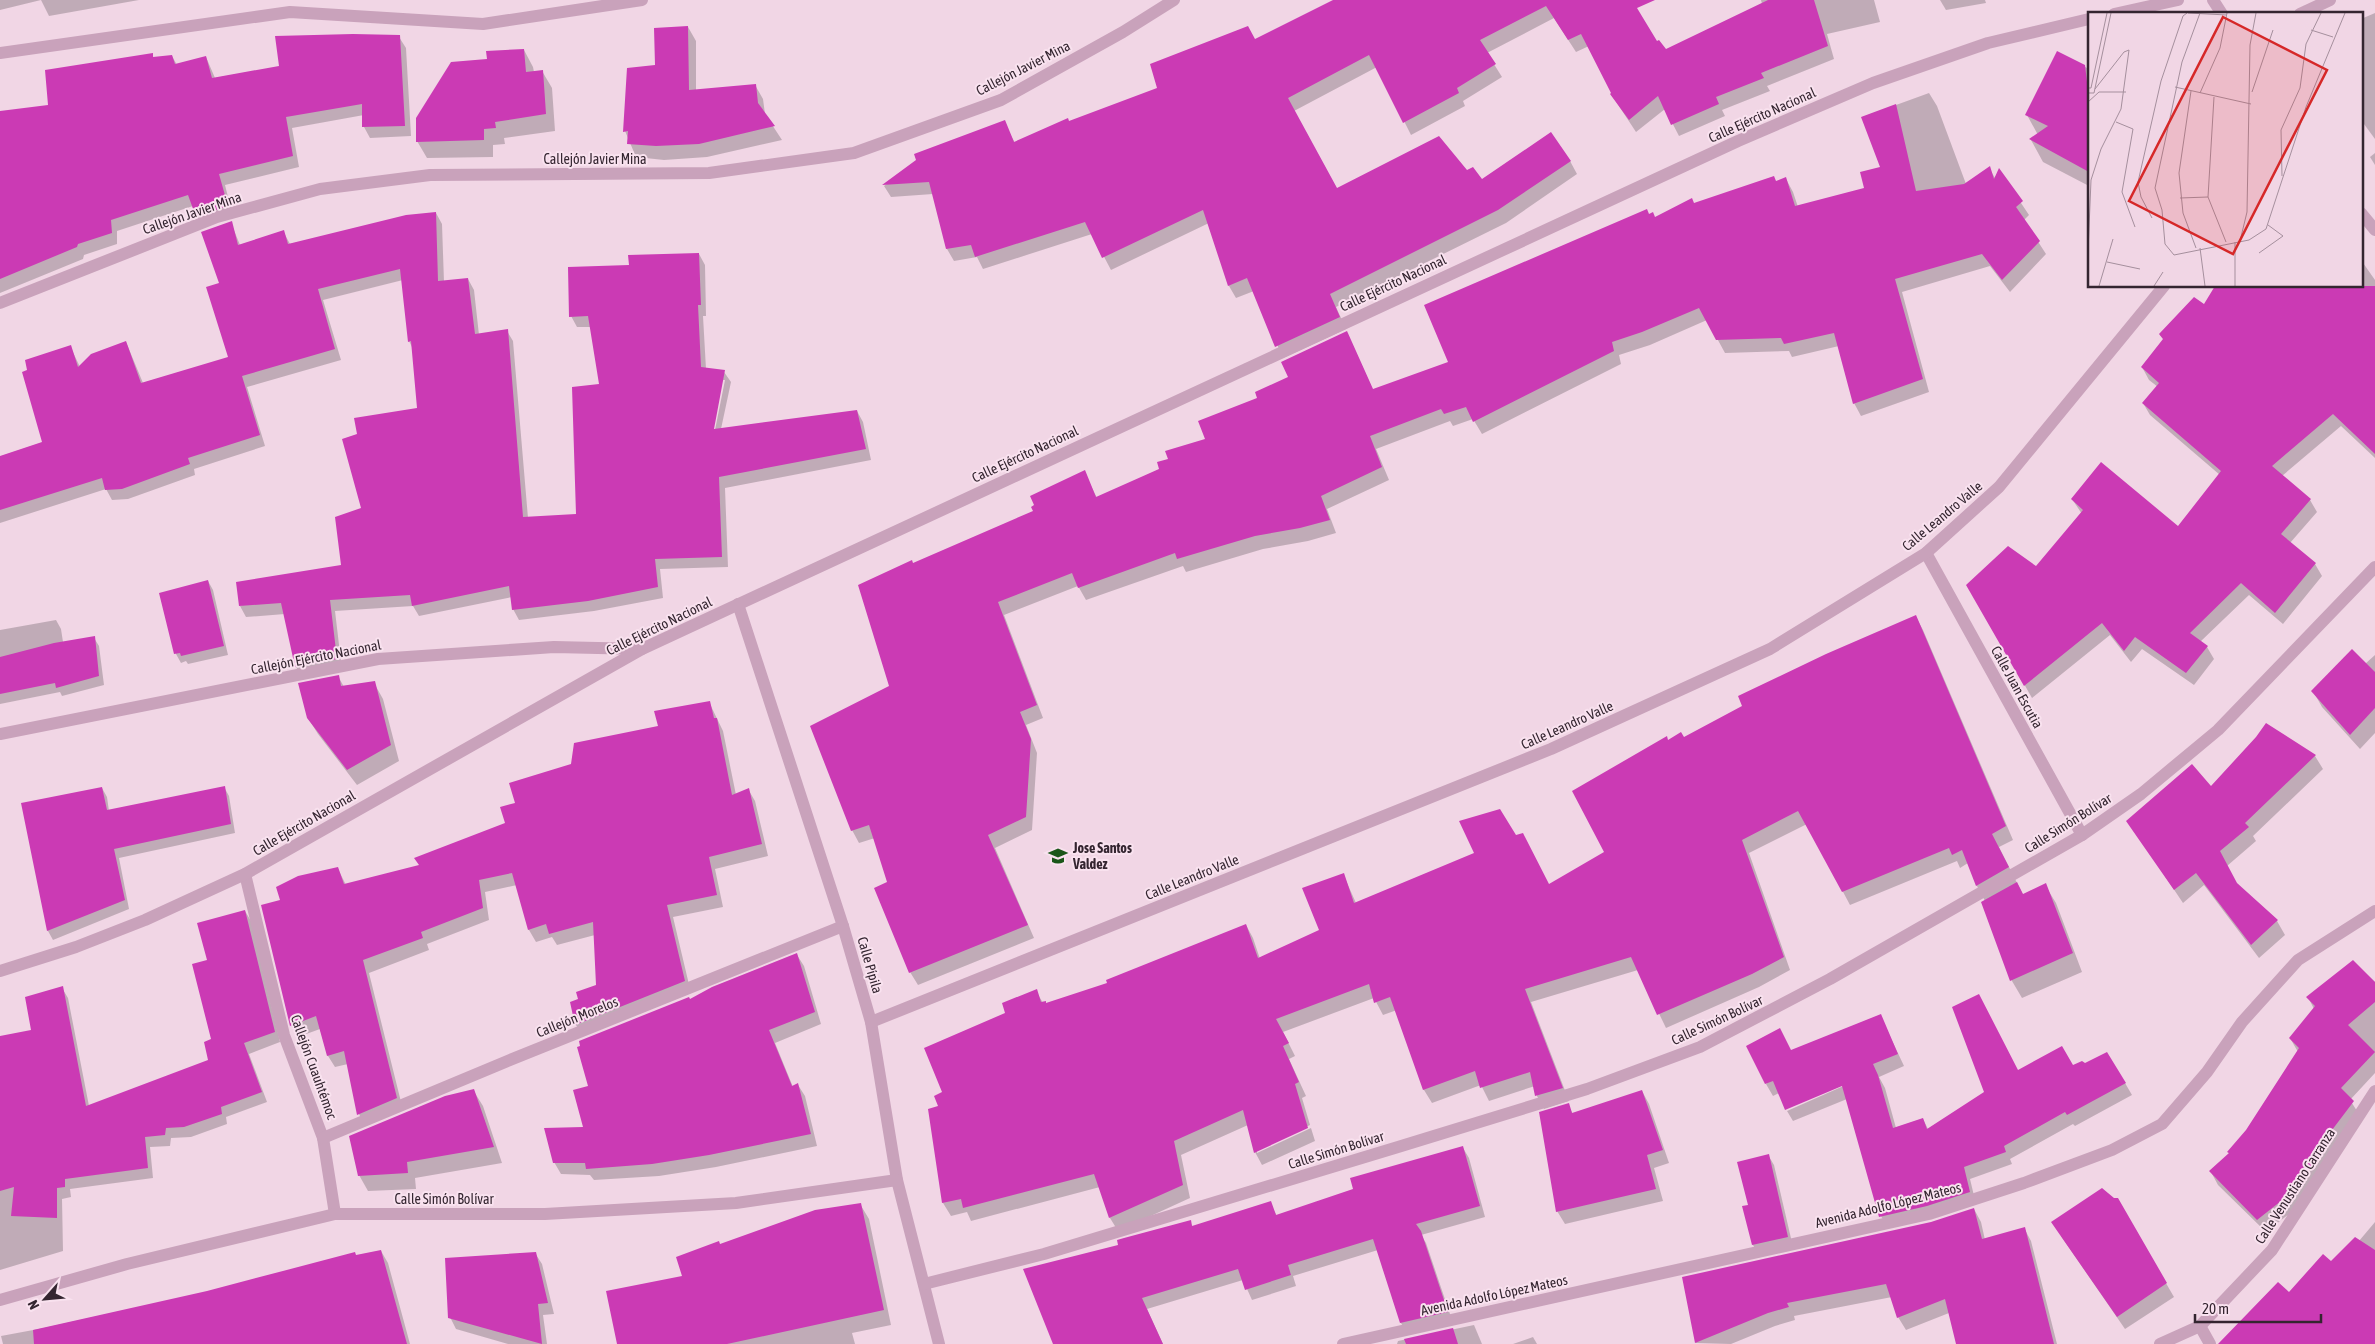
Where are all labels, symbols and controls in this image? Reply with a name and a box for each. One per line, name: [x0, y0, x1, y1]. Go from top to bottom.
inset map: [2088, 12, 2362, 288]
street label: Callejón Javier Mina: [973, 37, 1073, 99]
street label: Calle Ejército Nacional: [1706, 84, 1818, 146]
street label: Callejón Javier Mina: [543, 151, 647, 167]
street label: Callejón Javier Mina: [141, 189, 243, 237]
street label: Calle Ejército Nacional: [1337, 251, 1449, 315]
street label: Calle Ejército Nacional: [969, 422, 1081, 486]
street label: Calle Leandro Valle: [1899, 478, 1985, 554]
street label: Calle Ejército Nacional: [604, 593, 715, 659]
street label: Callejón Ejército Nacional: [250, 636, 383, 677]
street label: Calle Juan Escutia: [1988, 643, 2046, 731]
street label: Calle Leandro Valle: [1518, 697, 1616, 753]
street label: Calle Ejército Nacional: [250, 787, 358, 859]
street label: Calle Simón Bolívar: [2022, 789, 2115, 856]
place label: Jose Santos Valdez: [1072, 840, 1132, 872]
school or university icon: Jose Santos Valdez: [1047, 845, 1069, 867]
street label: Calle Leandro Valle: [1143, 851, 1241, 903]
street label: Calle Pípila: [854, 935, 886, 995]
street label: Calle Simón Bolívar: [1669, 991, 1766, 1048]
street label: Callejón Morelos: [534, 993, 620, 1041]
street label: Callejón Cuauhtémoc: [288, 1012, 341, 1122]
street label: Calle Venustiano Carranza: [2252, 1125, 2338, 1247]
street label: Calle Simón Bolívar: [1286, 1128, 1387, 1172]
street label: Avenida Adolfo López Mateos: [1813, 1179, 1963, 1231]
street label: Calle Simón Bolívar: [394, 1191, 494, 1207]
street label: Avenida Adolfo López Mateos: [1419, 1272, 1569, 1318]
north arrow: [20, 1274, 70, 1324]
scale bar: [2195, 1292, 2321, 1324]
text: N: [24, 1298, 42, 1312]
text: 20 m: [2202, 1300, 2229, 1317]

